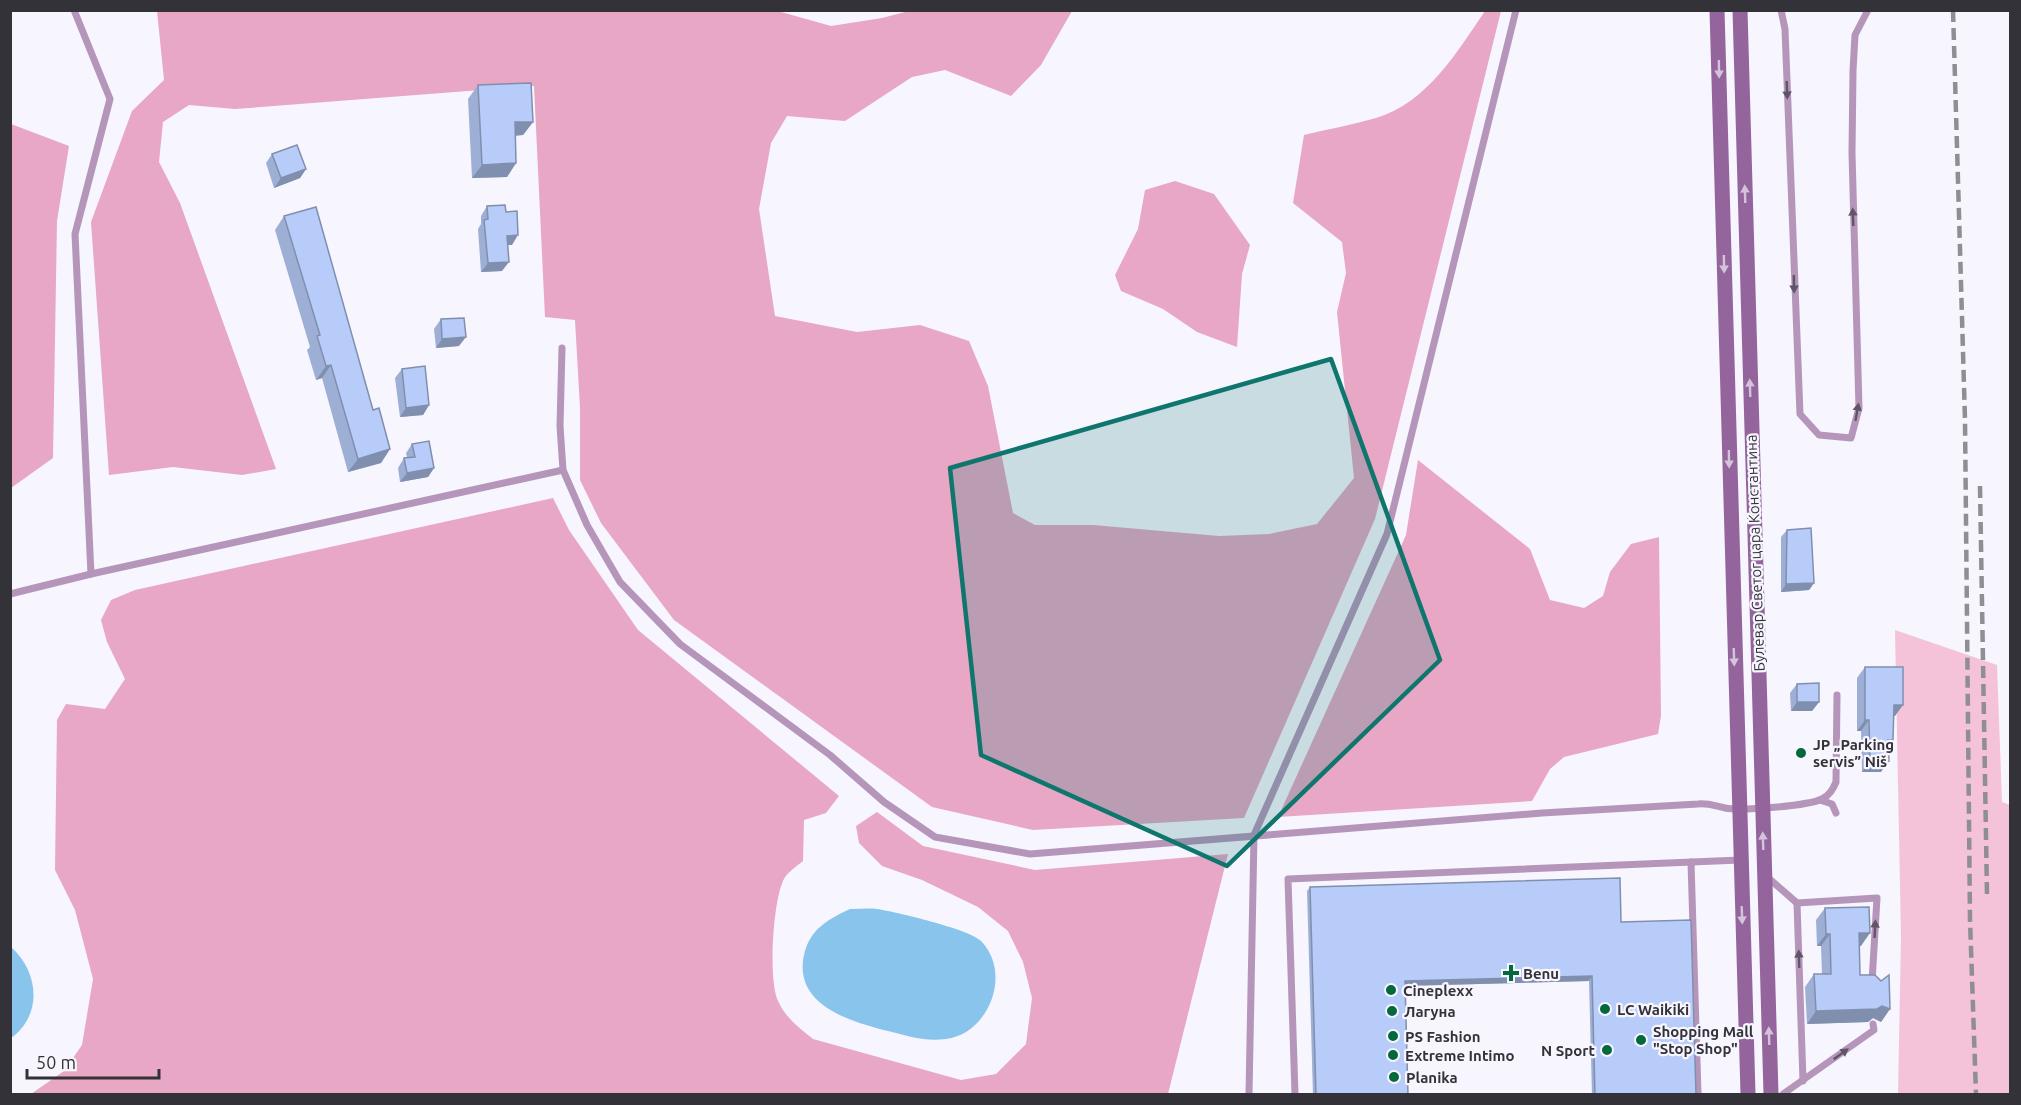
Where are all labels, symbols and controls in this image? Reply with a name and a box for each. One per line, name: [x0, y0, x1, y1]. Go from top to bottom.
one-way arrow: [1714, 59, 1724, 78]
one-way arrow: [1783, 80, 1792, 99]
one-way arrow: [1740, 184, 1749, 203]
one-way arrow: [1849, 207, 1858, 226]
one-way arrow: [1719, 254, 1729, 273]
one-way arrow: [1789, 275, 1799, 294]
one-way arrow: [1745, 379, 1755, 398]
one-way arrow: [1853, 402, 1862, 421]
street label: Булевар Светог цара Константина: [1742, 434, 1768, 672]
one-way arrow: [1724, 449, 1733, 468]
one-way arrow: [1729, 648, 1739, 667]
place label: JP „Parking servis” Niš: [1813, 736, 1894, 770]
marker: JP „Parking servis” Niš: [1794, 746, 1808, 760]
one-way arrow: [1758, 832, 1767, 851]
one-way arrow: [1737, 906, 1747, 925]
one-way arrow: [1871, 920, 1880, 939]
one-way arrow: [1794, 950, 1803, 969]
place label: Benu: [1523, 965, 1559, 982]
marker: Benu: [1504, 966, 1518, 980]
place label: Cineplexx: [1403, 982, 1473, 999]
marker: Cineplexx: [1384, 983, 1398, 997]
place label: LC Waikiki: [1617, 1001, 1689, 1018]
marker: LC Waikiki: [1598, 1002, 1612, 1016]
place label: Лагуна: [1404, 1003, 1456, 1020]
marker: Лагуна: [1385, 1004, 1399, 1018]
place label: Shopping Mall "Stop Shop": [1653, 1023, 1754, 1057]
one-way arrow: [1764, 1027, 1774, 1046]
place label: PS Fashion: [1405, 1028, 1481, 1045]
marker: PS Fashion: [1386, 1029, 1400, 1043]
marker: Shopping Mall "Stop Shop": [1634, 1033, 1648, 1047]
scale bar: [27, 1042, 159, 1080]
place label: N Sport: [1541, 1042, 1596, 1059]
marker: N Sport: [1600, 1043, 1614, 1057]
place label: Extreme Intimo: [1405, 1047, 1515, 1064]
marker: Extreme Intimo: [1386, 1048, 1400, 1062]
one-way arrow: [1833, 1048, 1848, 1060]
text: 50 m: [36, 1052, 76, 1072]
place label: Planika: [1406, 1069, 1458, 1086]
marker: Planika: [1387, 1070, 1401, 1084]

